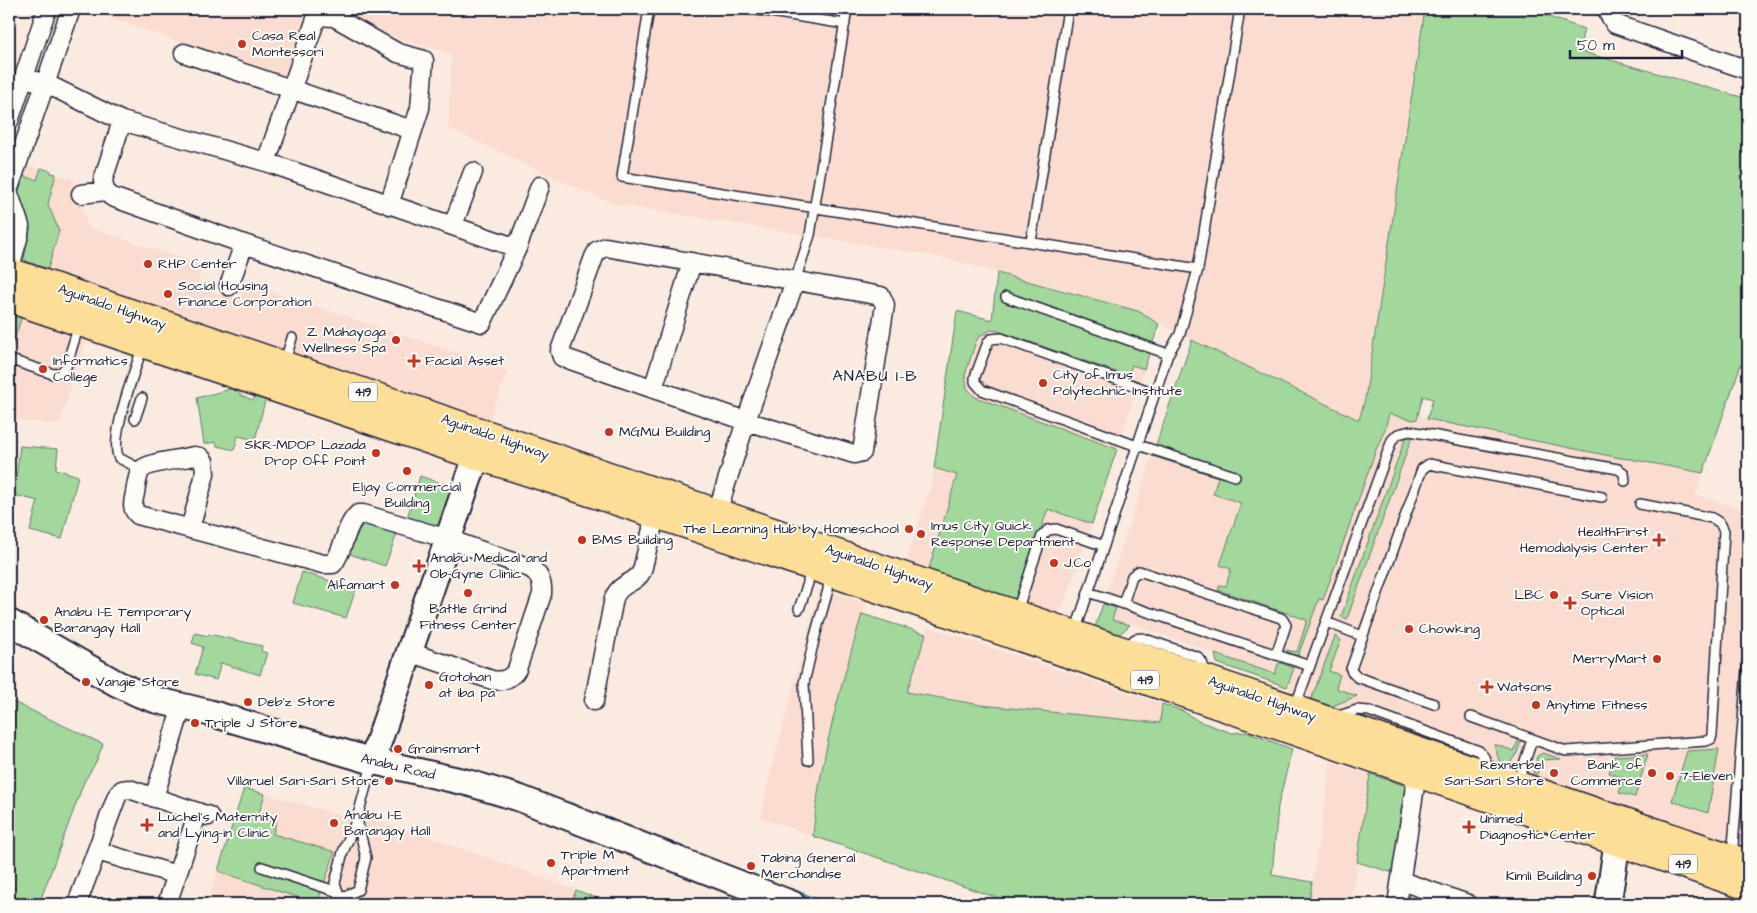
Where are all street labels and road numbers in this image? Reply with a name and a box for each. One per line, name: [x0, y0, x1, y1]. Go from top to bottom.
street label: Aguinaldo Highway: [55, 279, 169, 335]
road number: 419: [349, 382, 377, 402]
street label: Aguinaldo Highway: [438, 409, 552, 465]
street label: Aguinaldo Highway: [822, 539, 936, 595]
road number: 419: [1131, 670, 1159, 690]
street label: Aguinaldo Highway: [1205, 671, 1319, 727]
street label: Anabu Road: [359, 749, 437, 785]
road number: 419: [1669, 854, 1697, 874]

